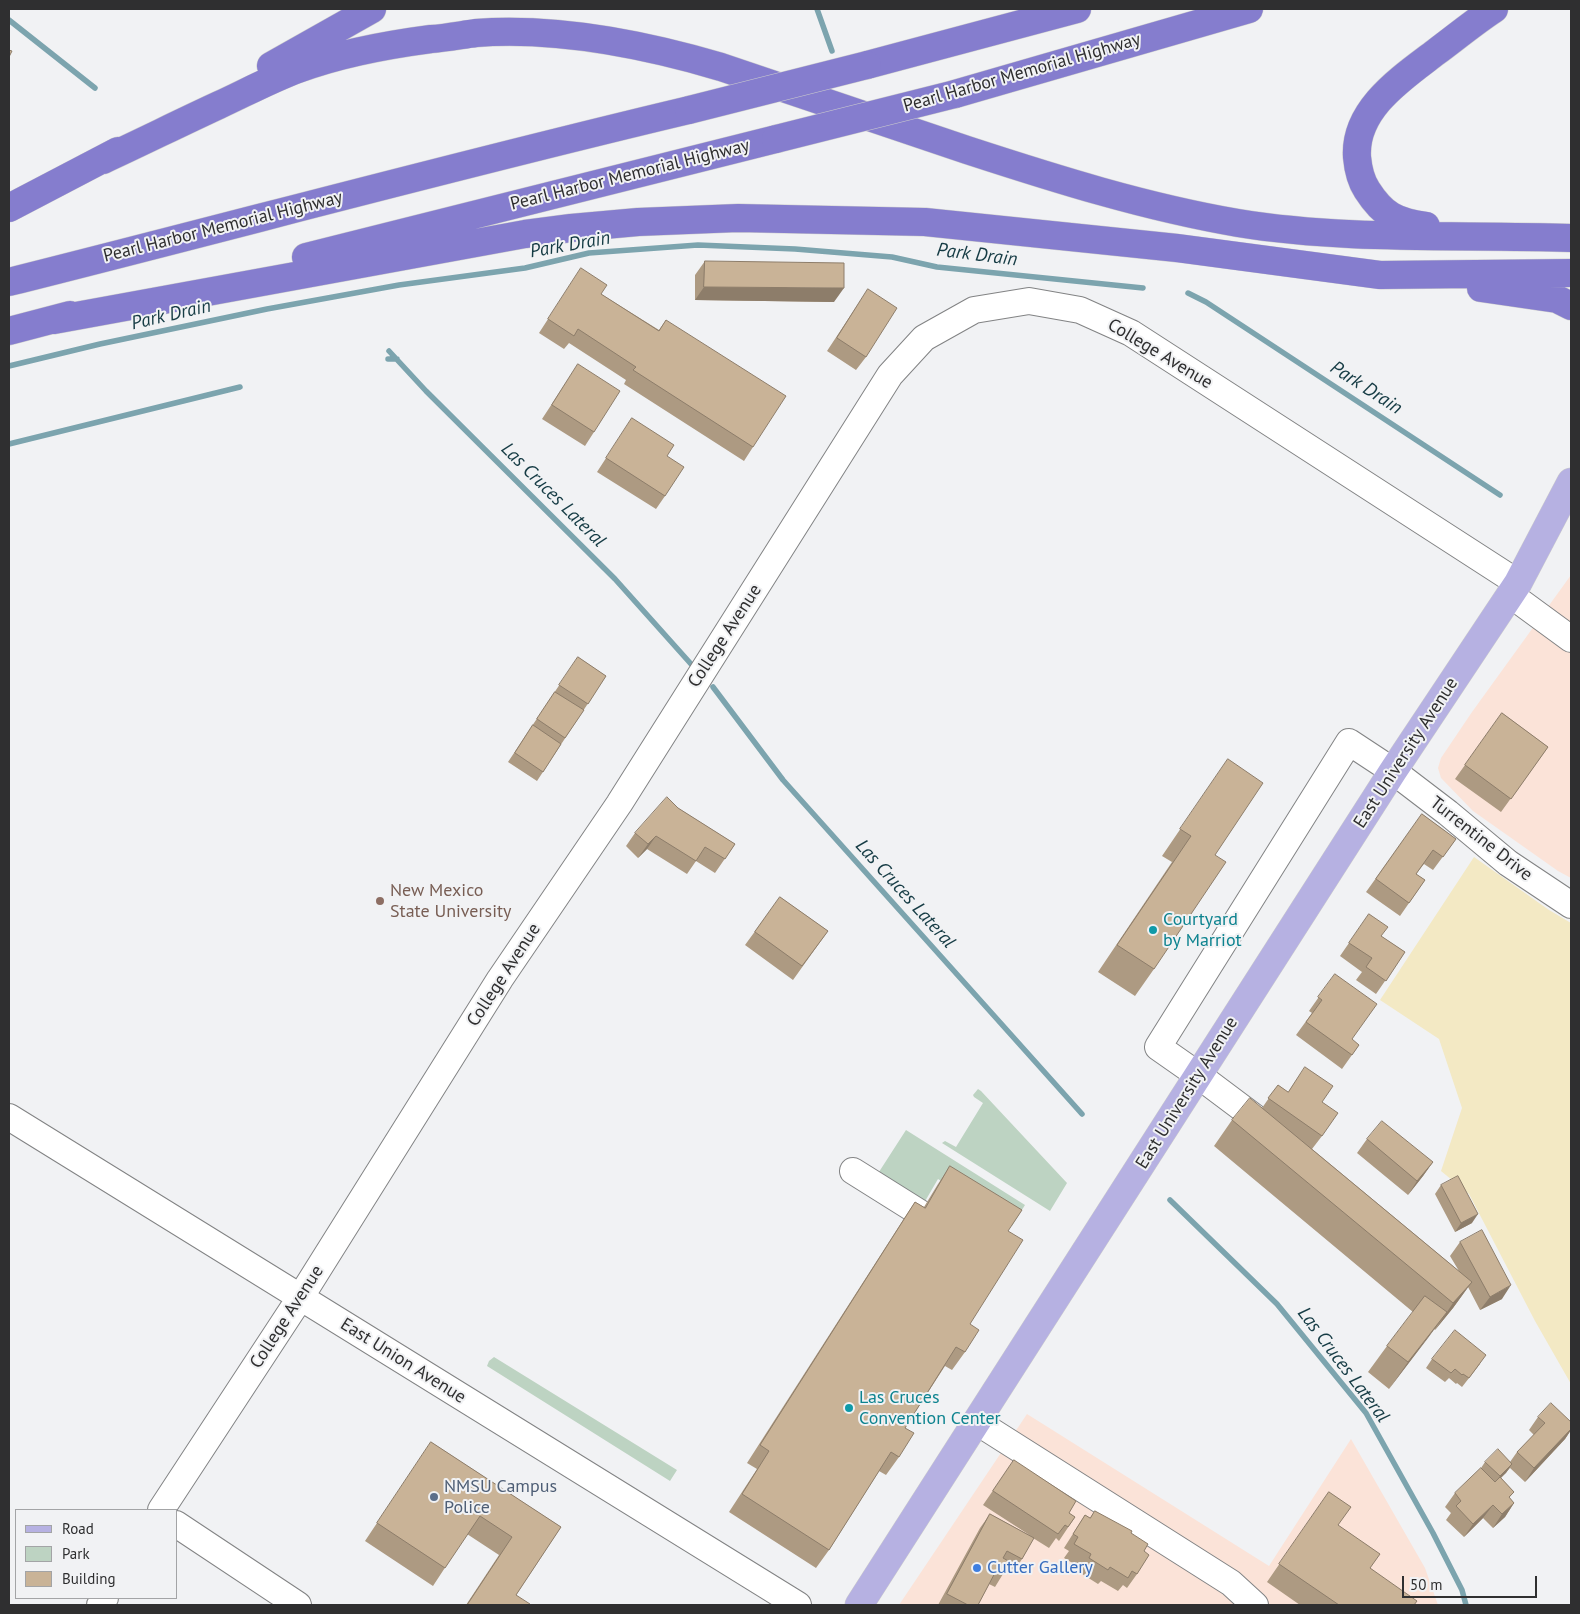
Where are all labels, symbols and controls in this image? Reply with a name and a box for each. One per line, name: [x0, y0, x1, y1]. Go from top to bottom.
street label: Pearl Harbor Memorial Highway: [901, 29, 1143, 117]
street label: Pearl Harbor Memorial Highway: [508, 135, 752, 215]
street label: Pearl Harbor Memorial Highway: [101, 187, 345, 267]
water label: Park Drain: [528, 227, 612, 263]
water label: Park Drain: [935, 239, 1019, 271]
water label: Park Drain: [129, 295, 213, 335]
street label: College Avenue: [1104, 314, 1216, 394]
water label: Park Drain: [1326, 356, 1406, 420]
water label: Las Cruces Lateral: [496, 438, 610, 552]
street label: College Avenue: [684, 580, 766, 692]
street label: East University Avenue: [1349, 674, 1463, 832]
street label: Turrentine Drive: [1425, 792, 1537, 886]
water label: Las Cruces Lateral: [850, 835, 960, 953]
place label: New Mexico State University: [390, 880, 511, 922]
marker: New Mexico State University: [374, 895, 386, 907]
place label: Courtyard by Marriot: [1163, 909, 1242, 952]
street label: College Avenue: [463, 919, 545, 1031]
marker: Courtyard by Marriot: [1147, 924, 1159, 936]
street label: East University Avenue: [1131, 1013, 1243, 1173]
street label: College Avenue: [246, 1261, 328, 1373]
water label: Las Cruces Lateral: [1292, 1303, 1394, 1427]
street label: East Union Avenue: [336, 1314, 470, 1408]
place label: Las Cruces Convention Center: [859, 1387, 1001, 1430]
marker: Las Cruces Convention Center: [843, 1402, 855, 1414]
place label: NMSU Campus Police: [444, 1476, 557, 1518]
marker: NMSU Campus Police: [428, 1491, 440, 1503]
legend: [15, 1509, 178, 1599]
text: Road: [62, 1519, 94, 1538]
text: Park: [62, 1544, 90, 1563]
place label: Cutter Gallery: [987, 1557, 1093, 1579]
marker: Cutter Gallery: [971, 1562, 983, 1574]
scale bar: [1405, 1566, 1540, 1598]
text: Building: [62, 1569, 116, 1588]
text: 50 m: [1410, 1575, 1443, 1594]

